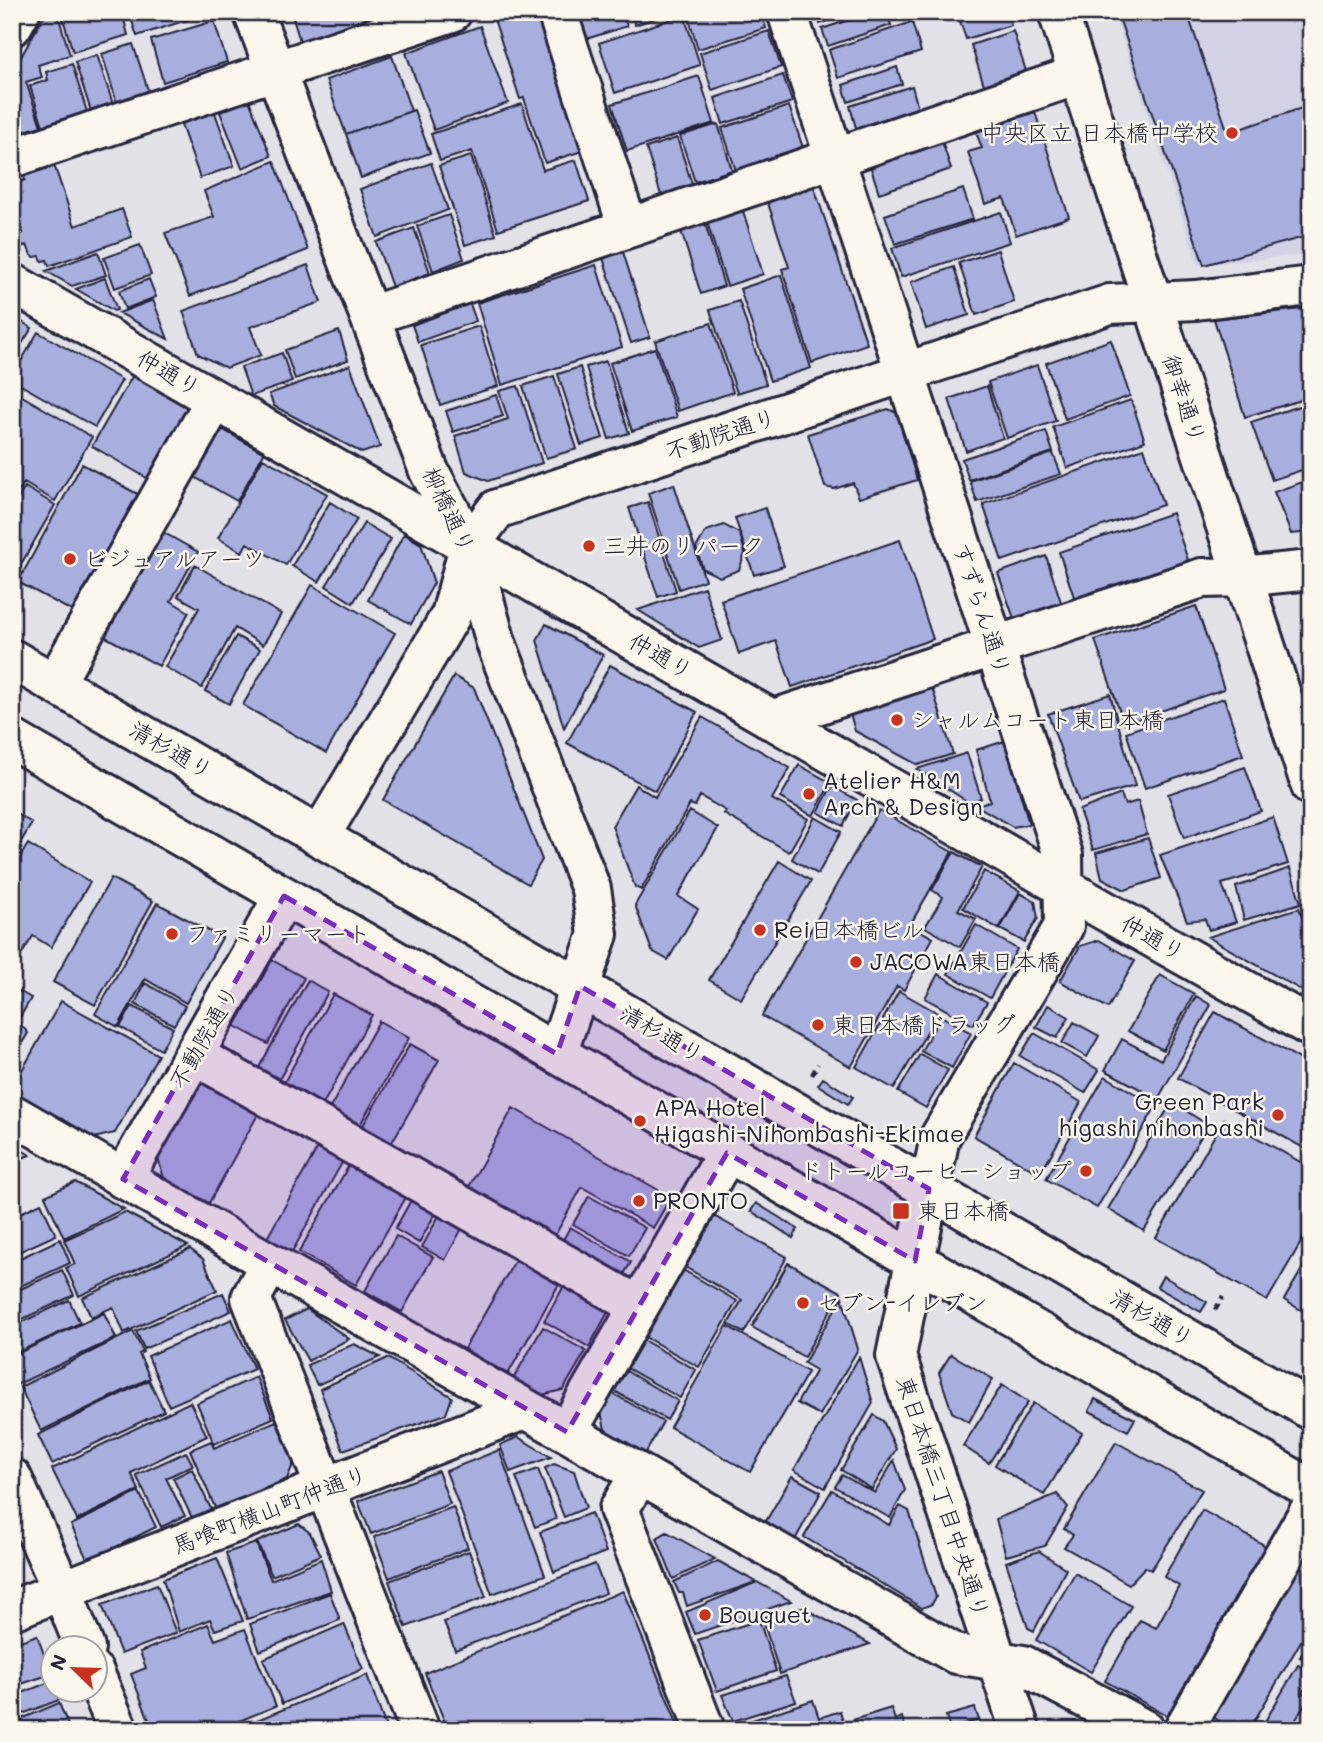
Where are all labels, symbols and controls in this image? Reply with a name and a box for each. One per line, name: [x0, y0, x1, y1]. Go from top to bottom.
place label: 中央区立 日本橋中学校: [981, 117, 1218, 147]
marker: 中央区立 日本橋中学校: [1224, 125, 1240, 141]
street label: 仲通り: [132, 342, 207, 402]
street label: 御幸通り: [1156, 350, 1213, 447]
street label: 不動院通り: [661, 401, 780, 465]
street label: 柳橋通り: [417, 462, 483, 558]
place label: 三井のリパーク: [603, 530, 764, 560]
marker: 三井のリパーク: [581, 538, 597, 554]
street label: すずらん通り: [947, 538, 1019, 679]
place label: ビジュアルアーツ: [84, 543, 265, 573]
marker: ビジュアルアーツ: [62, 551, 78, 567]
street label: 仲通り: [624, 625, 699, 685]
place label: シャルムコート東日本橋: [911, 704, 1164, 734]
marker: シャルムコート東日本橋: [889, 712, 905, 728]
street label: 清杉通り: [124, 713, 219, 785]
place label: Atelier H&M Arch & Design: [823, 765, 983, 821]
marker: Atelier H&M Arch & Design: [801, 786, 817, 802]
street label: 仲通り: [1116, 907, 1191, 967]
place label: Rei日本橋ビル: [774, 914, 925, 944]
place label: ファミリーマート: [186, 918, 370, 948]
marker: Rei日本橋ビル: [752, 922, 768, 938]
marker: ファミリーマート: [164, 926, 180, 942]
place label: JACOWA東日本橋: [870, 946, 1060, 976]
marker: JACOWA東日本橋: [848, 954, 864, 970]
street label: 不動院通り: [161, 979, 245, 1094]
street label: 清杉通り: [615, 997, 710, 1069]
place label: 東日本橋ドラッグ: [832, 1009, 1016, 1039]
marker: 東日本橋ドラッグ: [810, 1017, 826, 1033]
place label: Green Park higashi nihonbashi: [1058, 1086, 1264, 1142]
place label: APA Hotel Higashi-Nihombashi-Ekimae: [654, 1092, 964, 1148]
marker: Green Park higashi nihonbashi: [1270, 1107, 1286, 1123]
marker: APA Hotel Higashi-Nihombashi-Ekimae: [632, 1113, 648, 1129]
place label: ドトールコーヒーショップ: [799, 1155, 1072, 1185]
marker: ドトールコーヒーショップ: [1078, 1163, 1094, 1179]
place label: PRONTO: [653, 1185, 748, 1215]
marker: PRONTO: [631, 1193, 647, 1209]
place label: 東日本橋: [917, 1195, 1009, 1225]
marker: 東日本橋: [891, 1201, 911, 1221]
street label: 清杉通り: [1105, 1281, 1200, 1353]
place label: セブン-イレブン: [817, 1287, 988, 1317]
marker: セブン-イレブン: [795, 1295, 811, 1311]
street label: 東日本橋三丁目中央通り: [891, 1372, 997, 1622]
street label: 馬喰町横山町仲通り: [168, 1458, 372, 1560]
place label: Bouquet: [719, 1599, 811, 1629]
marker: Bouquet: [697, 1607, 713, 1623]
north arrow: [38, 1634, 108, 1704]
text: N: [44, 1651, 72, 1674]

